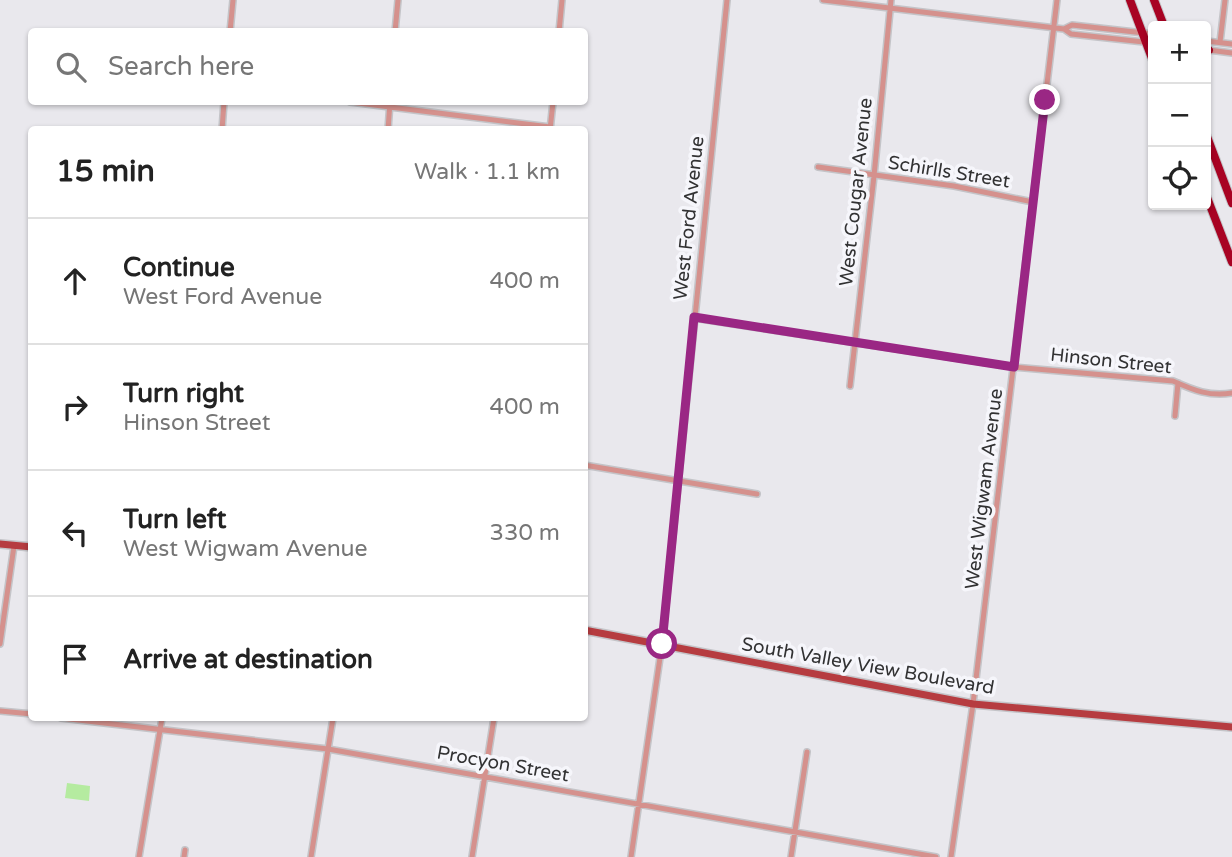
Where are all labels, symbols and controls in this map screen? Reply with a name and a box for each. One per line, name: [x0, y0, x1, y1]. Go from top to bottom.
map controls: [1148, 21, 1211, 210]
button: +: [1148, 21, 1211, 84]
search box: [28, 28, 588, 105]
icon: search: [52, 48, 90, 86]
text: Search here: [108, 51, 254, 82]
route end: [1029, 84, 1060, 115]
button: −: [1148, 84, 1211, 147]
street label: West Cougar Avenue: [835, 97, 877, 287]
street label: West Ford Avenue: [669, 135, 709, 301]
button: locate: [1148, 147, 1211, 210]
street label: Schirlls Street: [886, 151, 1012, 193]
text: 15 min: [56, 153, 155, 190]
text: Walk · 1.1 km: [414, 158, 560, 186]
text: Continue: [123, 252, 235, 283]
icon: ahead: [56, 262, 94, 300]
text: 400 m: [490, 267, 560, 295]
text: West Ford Avenue: [123, 283, 322, 311]
street label: Hinson Street: [1049, 344, 1173, 378]
text: Turn right: [123, 378, 244, 409]
street label: West Wigwam Avenue: [961, 387, 1007, 591]
icon: right: [56, 388, 94, 426]
text: 400 m: [490, 393, 560, 421]
text: Hinson Street: [123, 409, 271, 437]
text: Turn left: [123, 504, 226, 535]
icon: left: [56, 514, 94, 552]
text: 330 m: [490, 519, 560, 547]
text: West Wigwam Avenue: [123, 535, 368, 563]
route start: [646, 628, 677, 659]
street label: South Valley View Boulevard: [740, 633, 996, 699]
icon: arrive: [56, 640, 94, 678]
text: Arrive at destination: [123, 644, 373, 675]
street label: Procyon Street: [435, 742, 571, 786]

